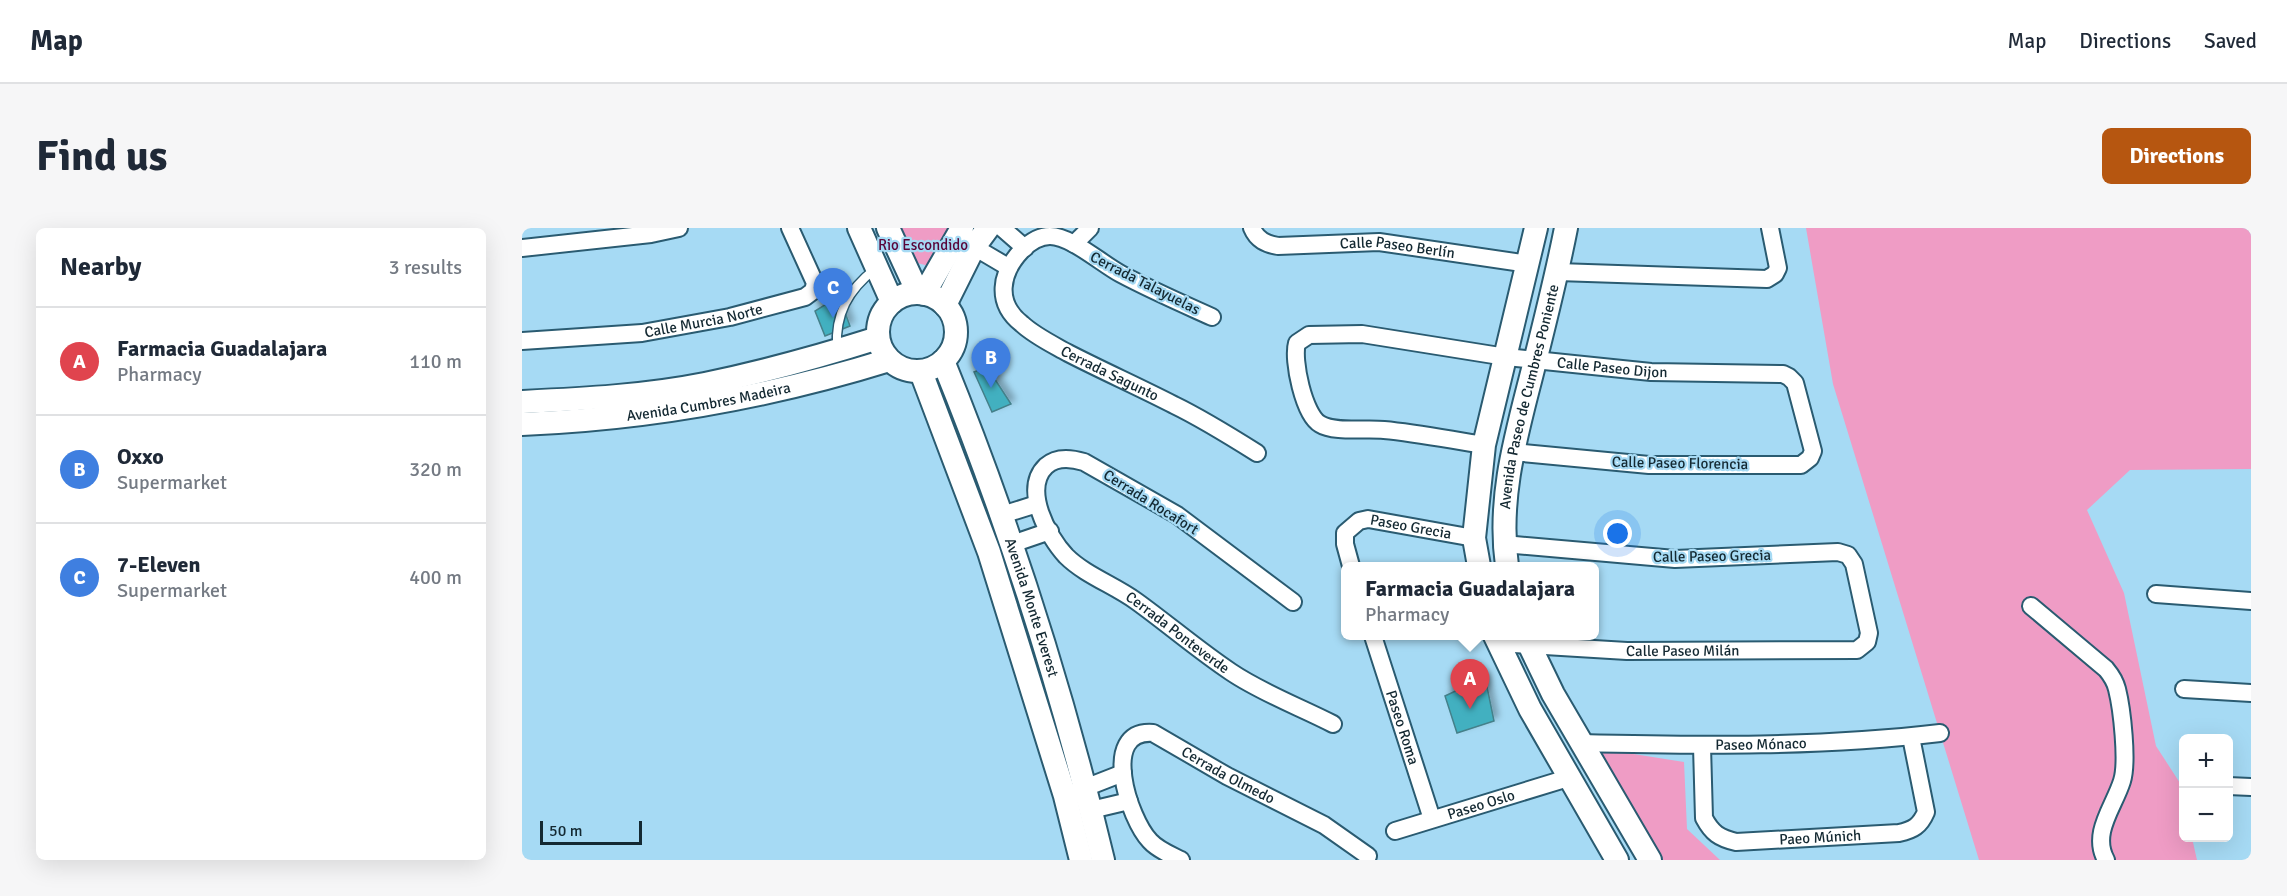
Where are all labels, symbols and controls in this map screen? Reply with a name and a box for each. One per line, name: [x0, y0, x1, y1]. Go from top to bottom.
text: Map: [30, 24, 83, 58]
text: Map: [2008, 28, 2046, 54]
text: Directions: [2079, 28, 2171, 54]
text: Saved: [2204, 28, 2257, 54]
button: Directions: [2102, 128, 2251, 184]
text: Find us: [36, 131, 167, 182]
street label: Calle Paseo Berlín: [1340, 233, 1456, 262]
park label: Rio Escondido: [878, 236, 968, 254]
street label: Cerrada Talayuelas: [1087, 248, 1203, 319]
text: Nearby: [60, 251, 141, 283]
text: 3 results: [389, 255, 462, 280]
pin: C: [814, 268, 852, 318]
street label: Avenida Paseo de Cumbres Poniente: [1496, 282, 1563, 510]
street label: Calle Murcia Norte: [643, 300, 765, 341]
text: Farmacia Guadalajara: [117, 335, 327, 362]
pin: B: [972, 338, 1010, 388]
street label: Cerrada Sagunto: [1057, 342, 1162, 405]
text: A: [73, 349, 86, 374]
text: 110 m: [409, 349, 462, 374]
street label: Calle Paseo Dijon: [1556, 353, 1668, 381]
text: Pharmacy: [117, 362, 202, 387]
street label: Avenida Cumbres Madeira: [626, 378, 792, 425]
text: Oxxo: [117, 443, 164, 470]
street label: Calle Paseo Florencia: [1612, 453, 1748, 473]
text: B: [73, 457, 86, 482]
text: 320 m: [409, 457, 462, 482]
street label: Cerrada Rocafort: [1100, 466, 1202, 538]
text: Supermarket: [117, 470, 227, 495]
street label: Paseo Grecia: [1369, 511, 1453, 543]
your location: [1603, 519, 1632, 548]
street label: Avenida Monte Everest: [1001, 535, 1062, 679]
street label: Calle Paseo Grecia: [1653, 546, 1771, 566]
text: 7-Eleven: [117, 551, 200, 578]
popup: [1341, 562, 1599, 640]
text: C: [73, 565, 86, 590]
text: 400 m: [409, 565, 462, 590]
text: Farmacia Guadalajara: [1365, 575, 1575, 602]
text: Supermarket: [117, 578, 227, 603]
street label: Cerrada Ponteverde: [1122, 588, 1233, 677]
text: Pharmacy: [1365, 602, 1449, 627]
street label: Calle Paseo Milán: [1626, 642, 1739, 660]
pin: A: [1450, 660, 1490, 709]
street label: Paseo Roma: [1382, 688, 1423, 767]
street label: Paseo Mónaco: [1715, 734, 1807, 754]
map controls: [2179, 734, 2233, 842]
button: +: [2179, 734, 2233, 788]
street label: Cerrada Olmedo: [1178, 743, 1278, 808]
street label: Paseo Oslo: [1445, 786, 1517, 823]
button: −: [2179, 788, 2233, 842]
scale bar: [540, 818, 642, 846]
text: 50 m: [549, 821, 583, 841]
street label: Paeo Múnich: [1779, 826, 1862, 849]

